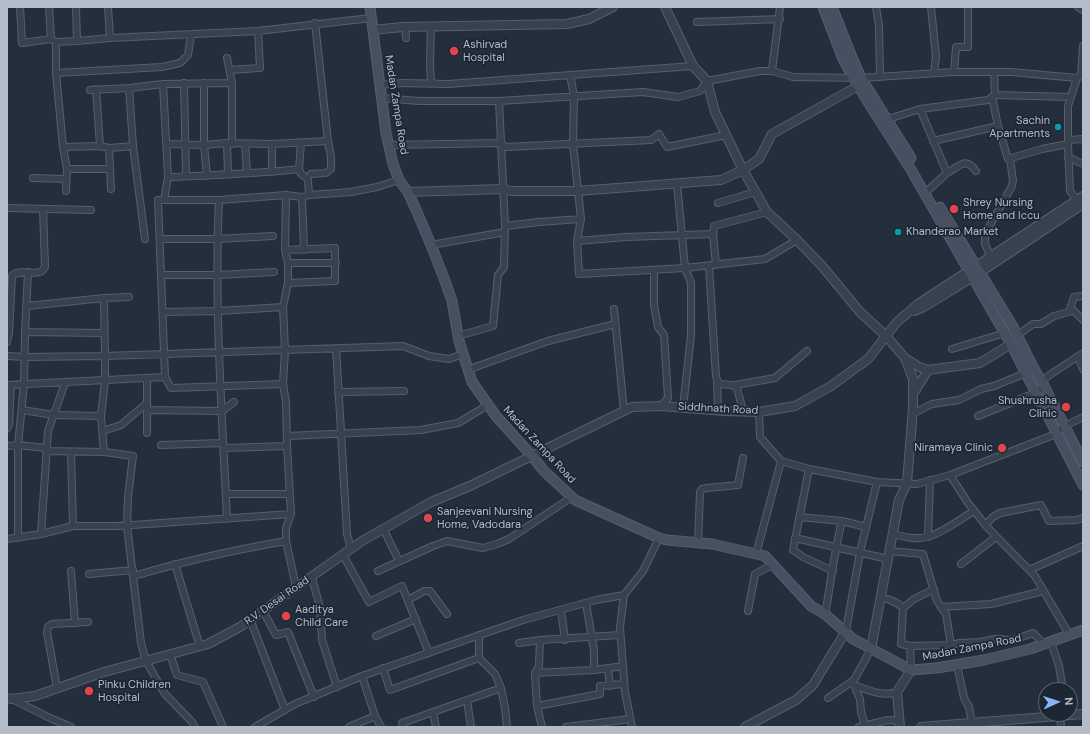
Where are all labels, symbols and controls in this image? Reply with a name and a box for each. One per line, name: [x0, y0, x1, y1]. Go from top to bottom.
place label: Ashirvad Hospital: [463, 38, 507, 64]
marker: Ashirvad Hospital: [448, 45, 460, 57]
street label: Madan Zampa Road: [382, 54, 410, 156]
place label: Sachin Apartments: [989, 114, 1050, 140]
marker: Sachin Apartments: [1053, 122, 1063, 132]
place label: Shrey Nursing Home and Iccu: [963, 196, 1040, 222]
marker: Shrey Nursing Home and Iccu: [948, 203, 960, 215]
place label: Khanderao Market: [906, 225, 999, 239]
marker: Khanderao Market: [893, 227, 903, 237]
place label: Shushrusha Clinic: [998, 394, 1057, 420]
street label: Siddhnath Road: [677, 400, 759, 418]
marker: Shushrusha Clinic: [1060, 401, 1072, 413]
street label: Madan Zampa Road: [500, 404, 578, 486]
place label: Niramaya Clinic: [914, 441, 993, 455]
marker: Niramaya Clinic: [996, 442, 1008, 454]
place label: Sanjeevani Nursing Home, Vadodara: [437, 505, 533, 531]
marker: Sanjeevani Nursing Home, Vadodara: [422, 512, 434, 524]
street label: R.V. Desai Road: [242, 574, 312, 628]
place label: Aaditya Child Care: [295, 603, 348, 629]
marker: Aaditya Child Care: [280, 610, 292, 622]
street label: Madan Zampa Road: [921, 632, 1023, 664]
place label: Pinku Children Hospital: [98, 678, 171, 704]
north arrow: [1038, 682, 1078, 722]
marker: Pinku Children Hospital: [83, 685, 95, 697]
text: N: [1062, 697, 1076, 706]

